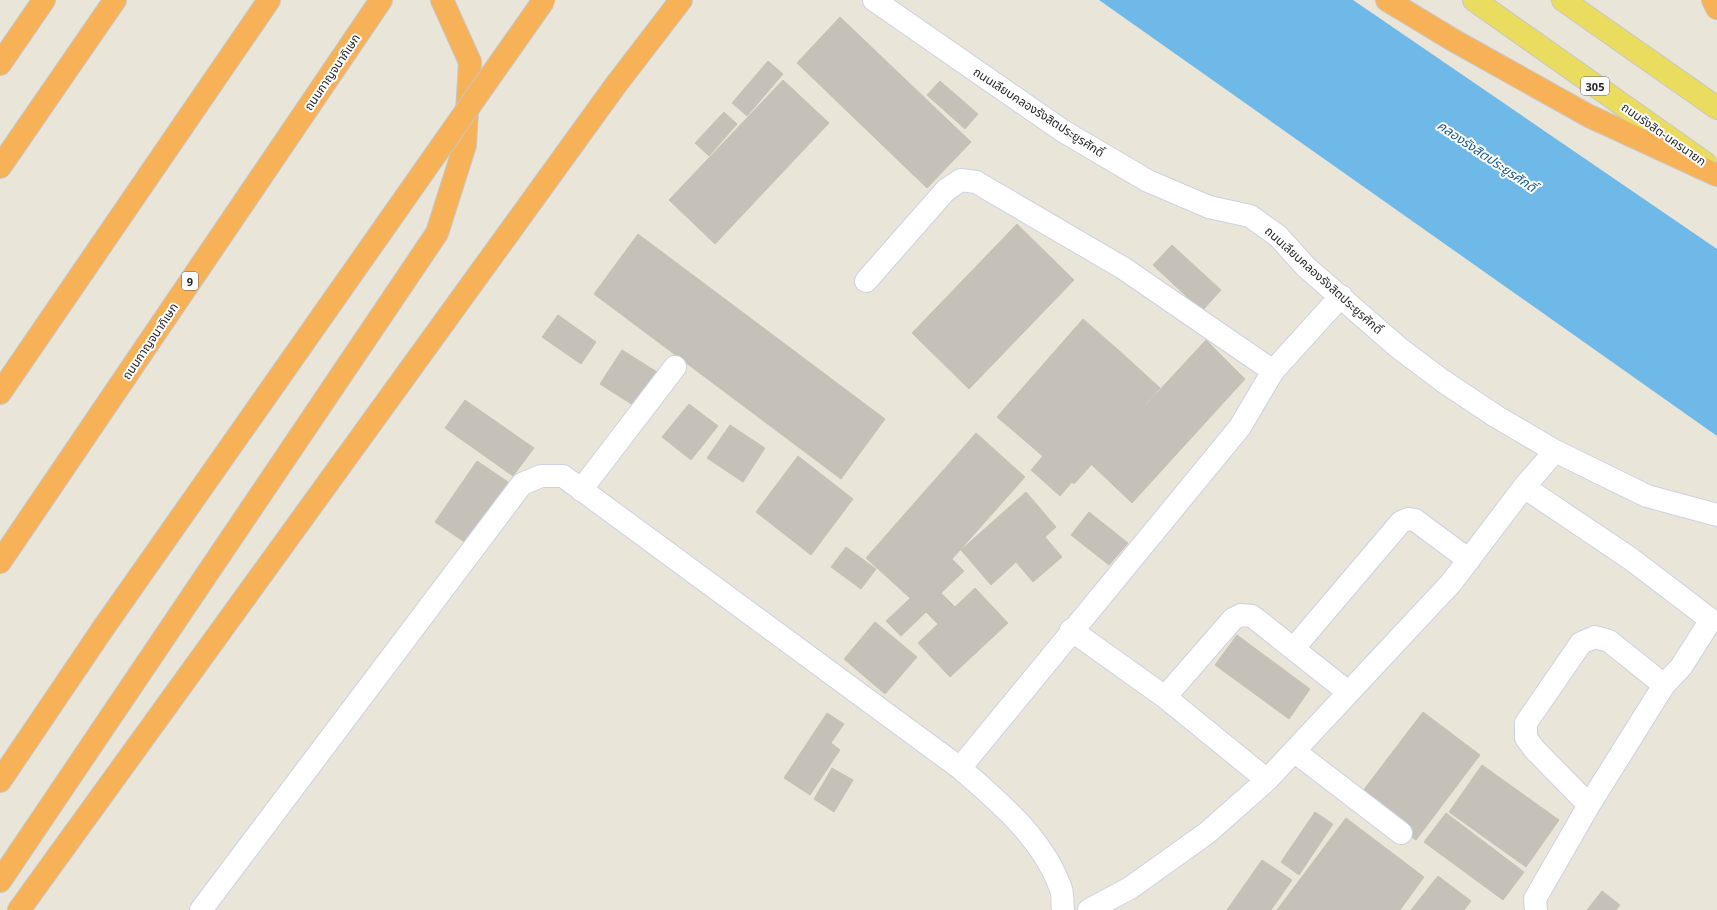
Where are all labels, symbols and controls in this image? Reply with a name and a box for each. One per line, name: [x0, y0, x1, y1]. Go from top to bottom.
street label: ถนนกาญจนาภิเษก: [300, 30, 364, 114]
street label: ถนนเลียบคลองรังสิตประยูรศักดิ์: [970, 63, 1108, 161]
road number: 305: [1581, 77, 1609, 95]
street label: ถนนรังสิต-นครนายก: [1618, 98, 1710, 170]
water label: คลองรังสิตประยูรศักดิ์: [1434, 116, 1543, 198]
street label: ถนนเลียบคลองรังสิตประยูรศักดิ์: [1261, 222, 1387, 338]
road number: 9: [182, 272, 198, 290]
street label: ถนนกาญจนาภิเษก: [118, 299, 182, 383]

